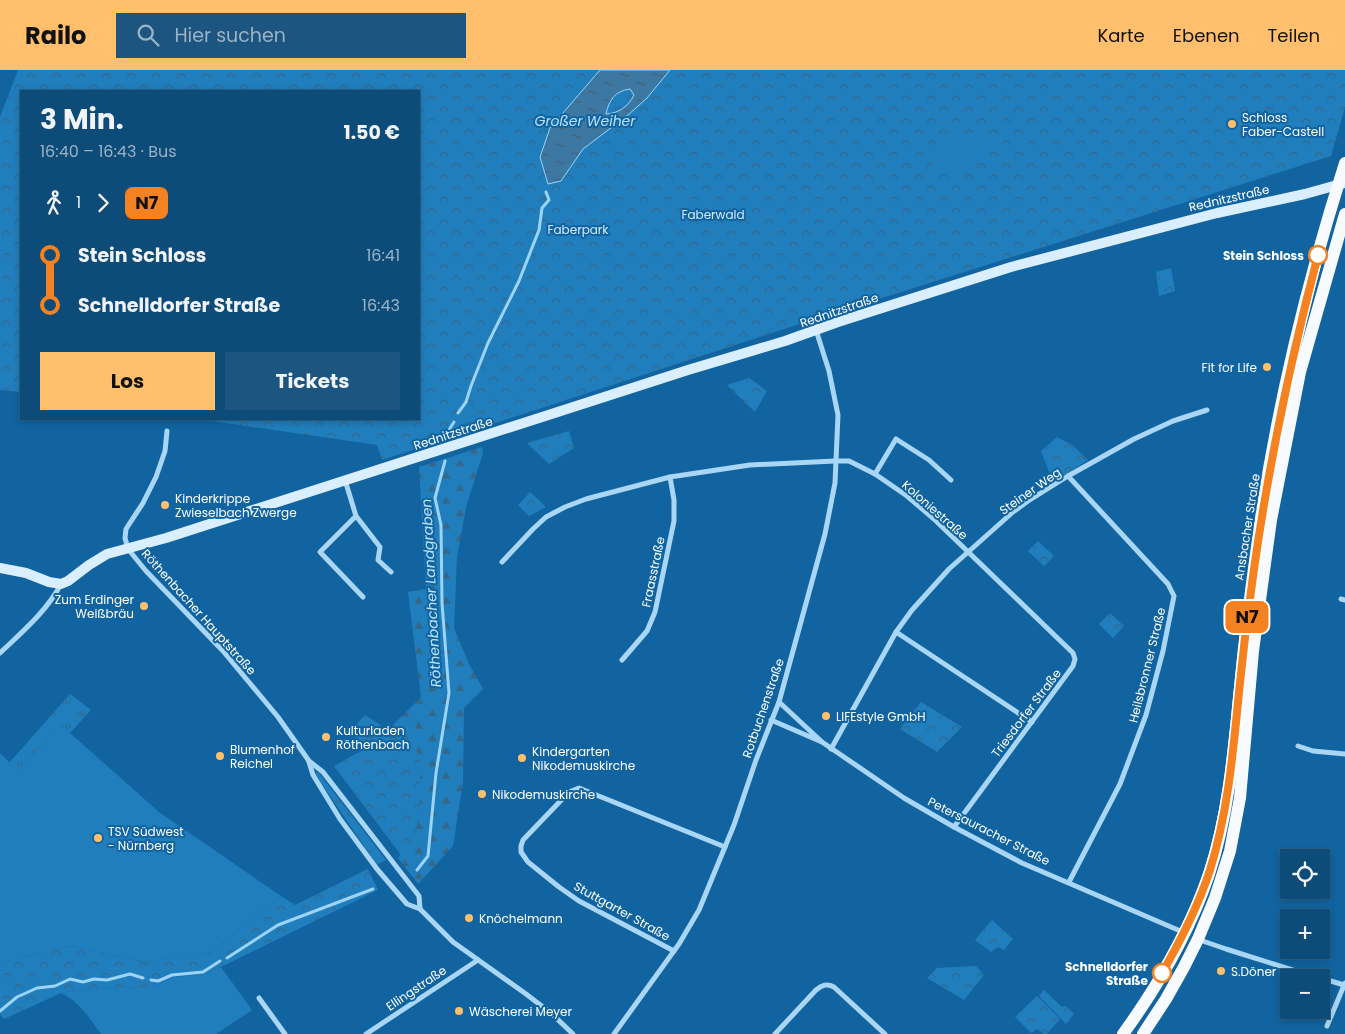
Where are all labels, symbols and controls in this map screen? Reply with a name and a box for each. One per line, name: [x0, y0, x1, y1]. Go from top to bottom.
search box: [116, 13, 466, 58]
text: Railo: [25, 19, 86, 52]
icon: search: [134, 21, 162, 49]
text: Hier suchen: [174, 22, 286, 49]
text: Karte: [1097, 23, 1145, 48]
text: Ebenen: [1173, 23, 1240, 48]
text: Teilen: [1268, 23, 1320, 48]
text: 3 Min.: [40, 100, 124, 139]
place label: Schloss Faber-Castell: [1242, 109, 1324, 140]
water label: Großer Weiher: [534, 111, 636, 131]
marker: Schloss Faber-Castell: [1226, 118, 1238, 130]
text: 1.50 €: [344, 119, 400, 146]
text: 16:40 – 16:43 · Bus: [40, 140, 177, 163]
street label: Rednitzstraße: [1187, 180, 1271, 216]
icon: walk: [40, 189, 68, 217]
icon: forward: [89, 189, 117, 217]
text: N7: [135, 190, 158, 215]
text: 1: [76, 191, 81, 214]
park label: Faberwald: [681, 206, 745, 223]
park label: Faberpark: [547, 221, 609, 238]
text: Stein Schloss: [78, 242, 206, 269]
text: 16:41: [366, 244, 400, 267]
marker: Stein Schloss: [1308, 245, 1328, 265]
place label: Stein Schloss: [1223, 247, 1304, 264]
street label: Rednitzstraße: [797, 289, 881, 331]
text: Schnelldorfer Straße: [78, 292, 280, 319]
text: 16:43: [362, 294, 400, 317]
button: Los: [40, 352, 215, 410]
button: Tickets: [225, 352, 400, 410]
place label: Fit for Life: [1202, 359, 1257, 376]
marker: Fit for Life: [1261, 361, 1273, 373]
street label: Rednitzstraße: [411, 412, 495, 454]
street label: Steiner Weg: [996, 463, 1064, 519]
street label: Ansbacher Straße: [1230, 472, 1264, 582]
street label: Koloniestraße: [898, 477, 972, 543]
place label: Kinderkrippe Zwieselbach Zwerge: [175, 490, 297, 521]
water label: Röthenbacher Landgraben: [416, 498, 446, 688]
marker: Kinderkrippe Zwieselbach Zwerge: [159, 499, 171, 511]
street label: Fraasstraße: [637, 535, 669, 609]
street label: Röthenbacher Hauptstraße: [138, 545, 260, 679]
place label: Zum Erdinger Weißbräu: [55, 591, 135, 622]
marker: Zum Erdinger Weißbräu: [138, 600, 150, 612]
line badge: N7: [1224, 601, 1270, 633]
text: N7: [1235, 604, 1259, 629]
street label: Heilsbronner Straße: [1124, 606, 1170, 724]
street label: Rotbuchenstraße: [738, 656, 788, 760]
street label: Triesdorfer Straße: [987, 665, 1065, 761]
place label: LIFEstyle GmbH: [836, 708, 925, 725]
marker: LIFEstyle GmbH: [820, 710, 832, 722]
place label: Kulturladen Röthenbach: [336, 722, 409, 753]
marker: Kulturladen Röthenbach: [320, 731, 332, 743]
place label: Blumenhof Reichel: [230, 741, 295, 772]
place label: Kindergarten Nikodemuskirche: [532, 743, 635, 774]
marker: Blumenhof Reichel: [214, 750, 226, 762]
marker: Kindergarten Nikodemuskirche: [516, 752, 528, 764]
place label: Nikodemuskirche: [492, 786, 595, 803]
marker: Nikodemuskirche: [476, 788, 488, 800]
street label: Petersauracher Straße: [925, 793, 1053, 869]
place label: TSV Südwest - Nürnberg: [108, 823, 184, 854]
marker: TSV Südwest - Nürnberg: [92, 832, 104, 844]
map controls: [1280, 849, 1330, 1019]
button: locate: [1280, 849, 1330, 899]
street label: Stuttgarter Straße: [571, 877, 673, 945]
button: +: [1280, 909, 1330, 959]
place label: Knöchelmann: [479, 910, 563, 927]
marker: Knöchelmann: [463, 912, 475, 924]
place label: Schnelldorfer Straße: [1065, 958, 1149, 989]
street label: Ellingstraße: [382, 961, 450, 1015]
marker: Schnelldorfer Straße: [1152, 963, 1172, 983]
place label: S.Döner: [1231, 963, 1277, 980]
marker: S.Döner: [1215, 965, 1227, 977]
button: −: [1280, 969, 1330, 1019]
place label: Wäscherei Meyer: [469, 1003, 573, 1020]
marker: Wäscherei Meyer: [453, 1005, 465, 1017]

